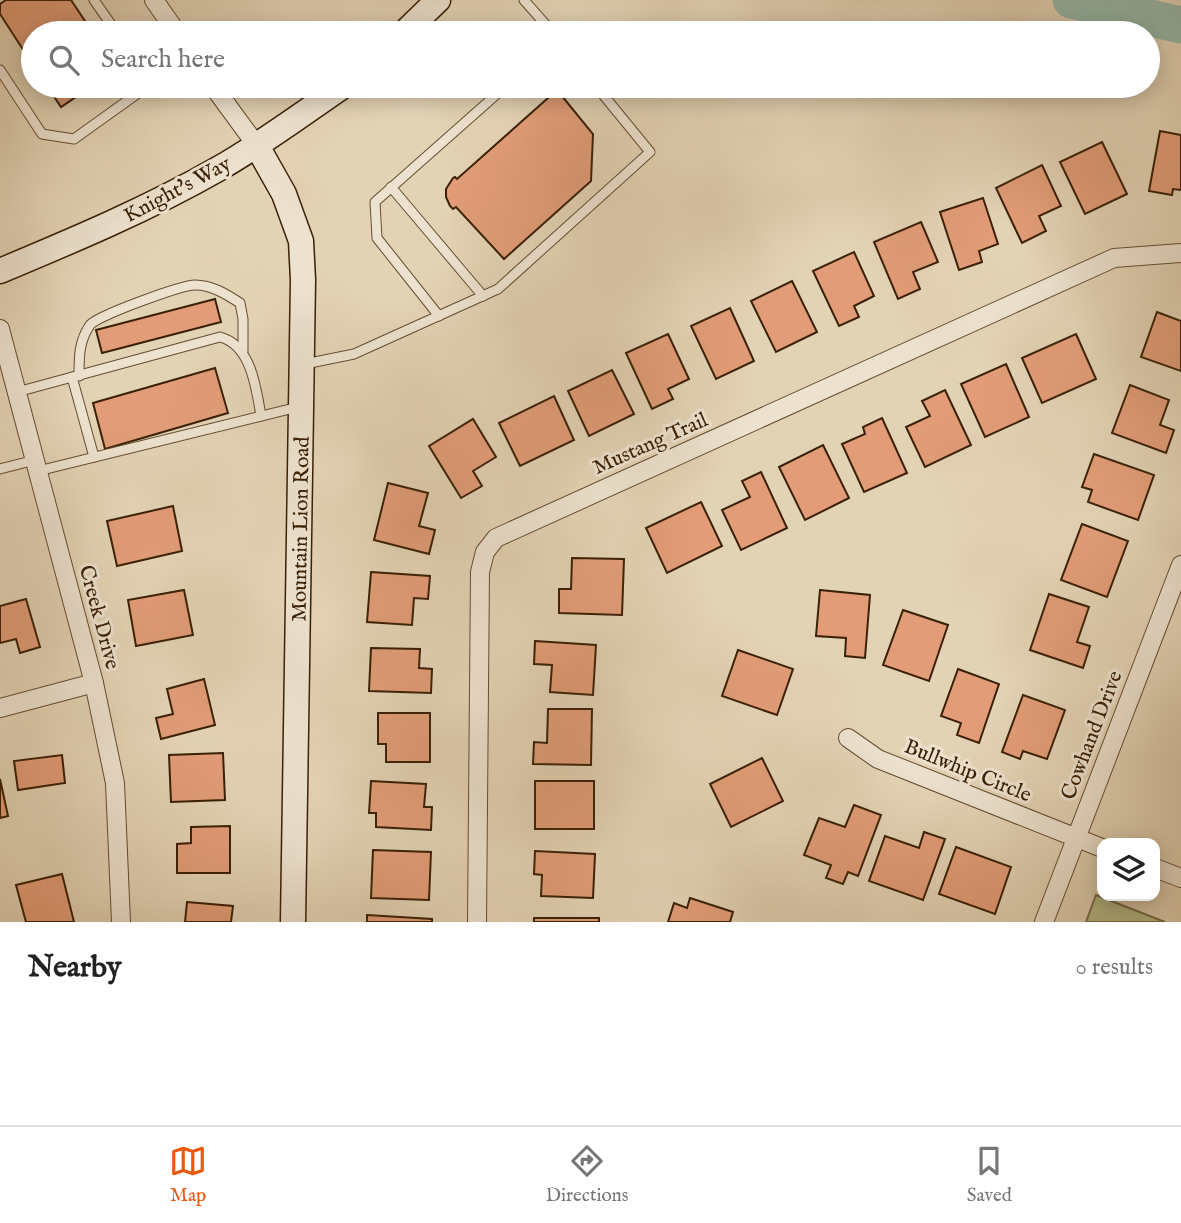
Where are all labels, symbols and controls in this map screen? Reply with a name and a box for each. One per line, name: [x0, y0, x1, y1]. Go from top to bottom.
search box: [21, 21, 1160, 98]
icon: search: [45, 41, 83, 79]
text: Search here: [101, 43, 225, 76]
street label: Knight's Way: [120, 151, 236, 230]
street label: Mustang Trail: [589, 407, 713, 482]
street label: Mountain Lion Road: [286, 435, 317, 622]
street label: Creek Drive: [72, 562, 125, 673]
street label: Cowhand Drive: [1055, 667, 1129, 804]
street label: Bullwhip Circle: [900, 734, 1035, 809]
map controls: [1097, 838, 1160, 901]
button: layers: [1097, 838, 1160, 901]
text: Nearby: [28, 949, 121, 987]
text: 0 results: [1075, 953, 1153, 982]
tab: Map: [169, 1142, 207, 1208]
tab: Directions: [546, 1142, 628, 1208]
tab: Saved: [967, 1142, 1012, 1208]

